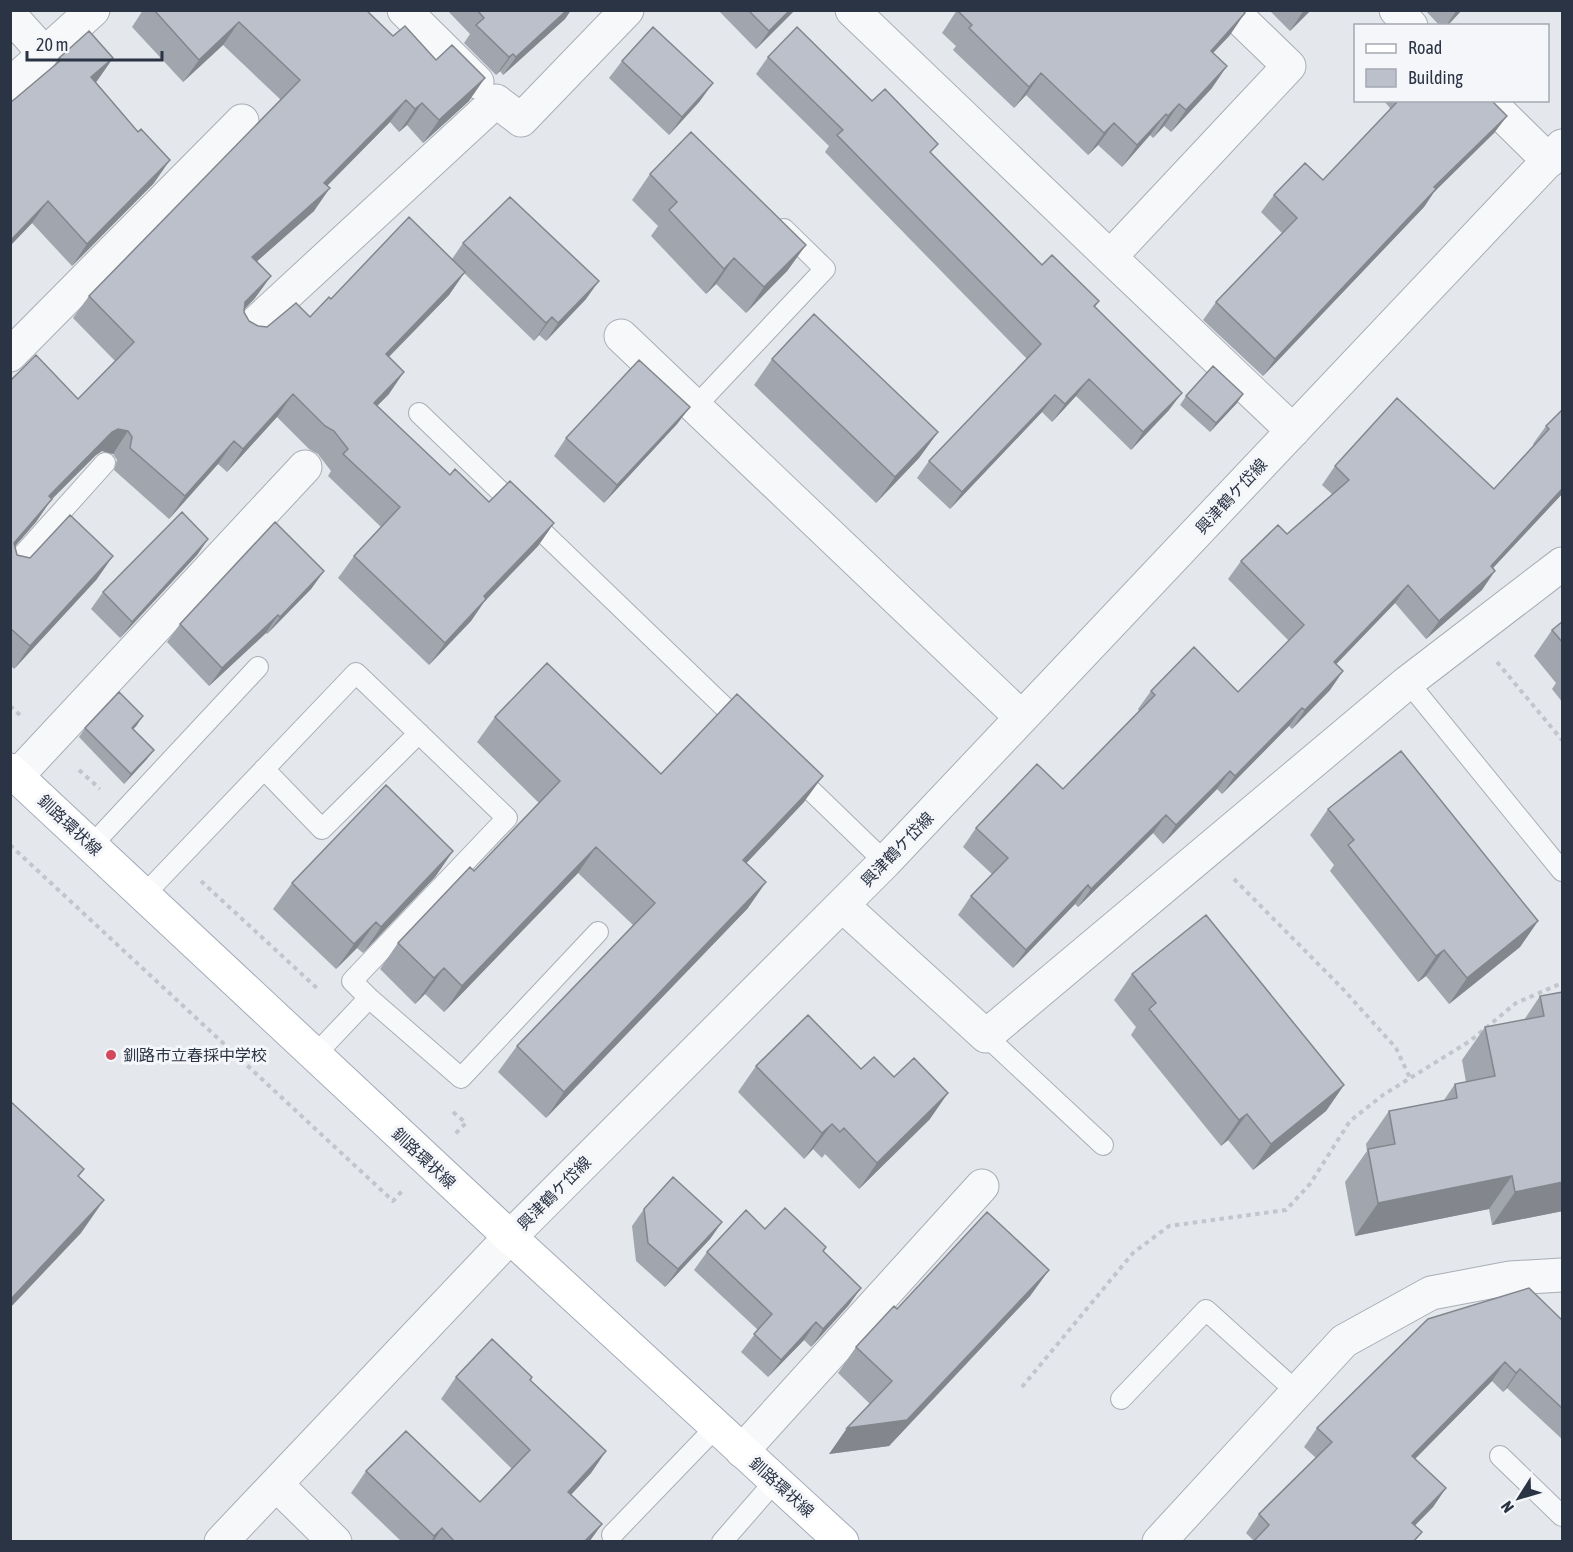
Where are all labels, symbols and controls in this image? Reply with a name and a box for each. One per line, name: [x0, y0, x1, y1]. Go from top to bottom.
scale bar: [27, 24, 162, 62]
legend: [1354, 24, 1549, 102]
text: 20 m: [36, 34, 68, 55]
text: Road: [1408, 37, 1442, 58]
text: Building: [1408, 67, 1463, 88]
street label: 興津鶴ケ岱線: [1192, 455, 1270, 537]
street label: 釧路環状線: [35, 791, 105, 859]
street label: 興津鶴ケ岱線: [857, 808, 937, 890]
place label: 釧路市立春採中学校: [123, 1046, 267, 1064]
marker: 釧路市立春採中学校: [104, 1048, 118, 1062]
street label: 釧路環状線: [389, 1124, 459, 1192]
street label: 興津鶴ケ岱線: [514, 1153, 594, 1233]
street label: 釧路環状線: [746, 1454, 818, 1520]
north arrow: [1489, 1468, 1549, 1528]
text: N: [1497, 1498, 1517, 1516]

